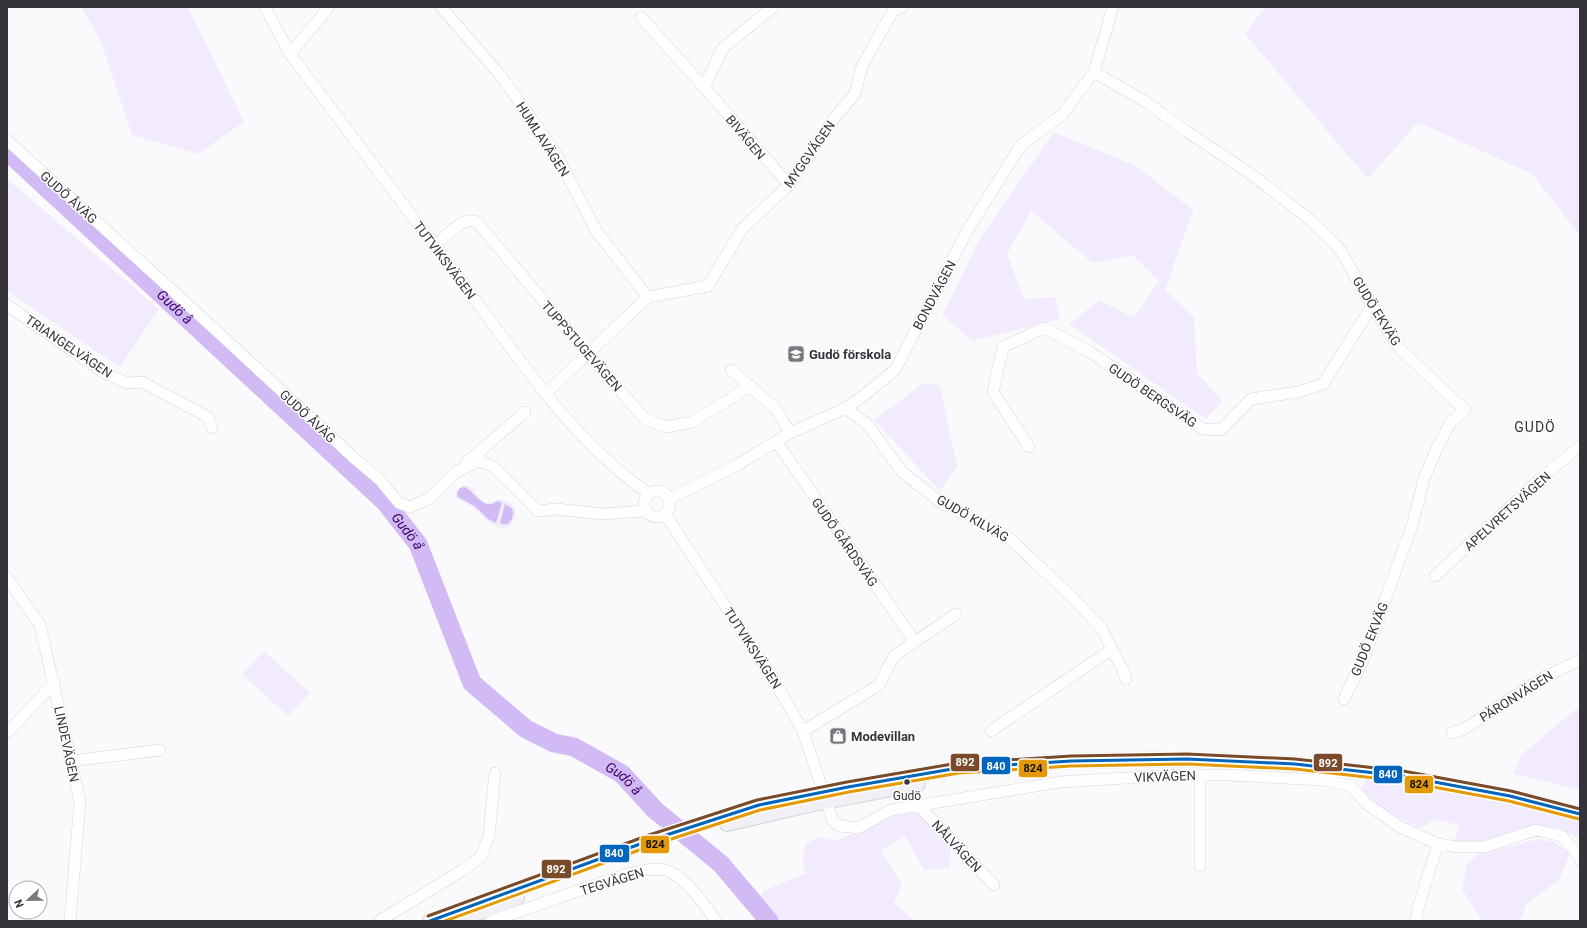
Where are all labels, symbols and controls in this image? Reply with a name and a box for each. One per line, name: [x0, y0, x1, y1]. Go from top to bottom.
street label: HUMLAVÄGEN: [513, 99, 572, 179]
street label: BIVÄGEN: [723, 112, 769, 163]
street label: MYGGVÄGEN: [781, 118, 838, 191]
street label: GUDÖ ÅVÄG: [37, 167, 101, 227]
street label: TUTVIKSVÄGEN: [410, 218, 479, 302]
street label: BONDVÄGEN: [910, 258, 959, 333]
street label: GUDÖ EKVÄG: [1349, 274, 1404, 349]
water label: Gudö å: [154, 286, 196, 327]
street label: TUPPSTUGEVÄGEN: [538, 298, 625, 394]
street label: TRIANGELVÄGEN: [23, 312, 115, 381]
school or university icon: Gudö förskola: [786, 344, 806, 364]
place label: Gudö förskola: [809, 347, 891, 362]
street label: GUDÖ BERGSVÄG: [1106, 360, 1200, 430]
street label: GUDÖ ÅVÄG: [277, 386, 339, 446]
district label: GUDÖ: [1514, 419, 1556, 435]
street label: APELVRETSVÄGEN: [1461, 469, 1554, 554]
street label: GUDÖ KILVÄG: [934, 492, 1011, 545]
street label: GUDÖ GÅRDSVÄG: [808, 495, 882, 589]
water label: Gudö å: [388, 509, 427, 552]
street label: GUDÖ EKVÄG: [1348, 600, 1391, 678]
street label: TUTVIKSVÄGEN: [721, 605, 784, 692]
street label: PÄRONVÄGEN: [1477, 668, 1556, 725]
street label: LINDEVÄGEN: [51, 705, 82, 784]
shop icon: Modevillan: [828, 726, 848, 746]
place label: Modevillan: [851, 729, 915, 744]
line badge: 892: [950, 753, 980, 772]
line badge: 892: [1313, 753, 1343, 772]
text: 892: [956, 756, 974, 769]
line badge: 840: [981, 756, 1011, 775]
text: 892: [1319, 757, 1337, 770]
water label: Gudö å: [603, 758, 645, 798]
line badge: 824: [1018, 759, 1048, 778]
text: 840: [987, 760, 1005, 773]
text: 824: [1024, 762, 1043, 775]
line badge: 840: [1373, 765, 1403, 784]
street label: VIKVÄGEN: [1134, 768, 1196, 785]
text: 840: [1379, 768, 1397, 781]
line badge: 824: [1404, 775, 1434, 794]
marker: Gudö: [902, 777, 912, 787]
text: 824: [1410, 778, 1429, 791]
place label: Gudö: [893, 789, 921, 803]
street label: NÅLVÄGEN: [929, 817, 985, 875]
line badge: 824: [640, 835, 670, 854]
text: 824: [646, 838, 665, 851]
line badge: 840: [599, 844, 630, 863]
text: 840: [605, 847, 623, 860]
line badge: 892: [541, 859, 572, 879]
text: 892: [547, 863, 565, 876]
street label: TEGVÄGEN: [579, 865, 646, 898]
north arrow: [8, 880, 48, 920]
text: N: [12, 897, 27, 910]

